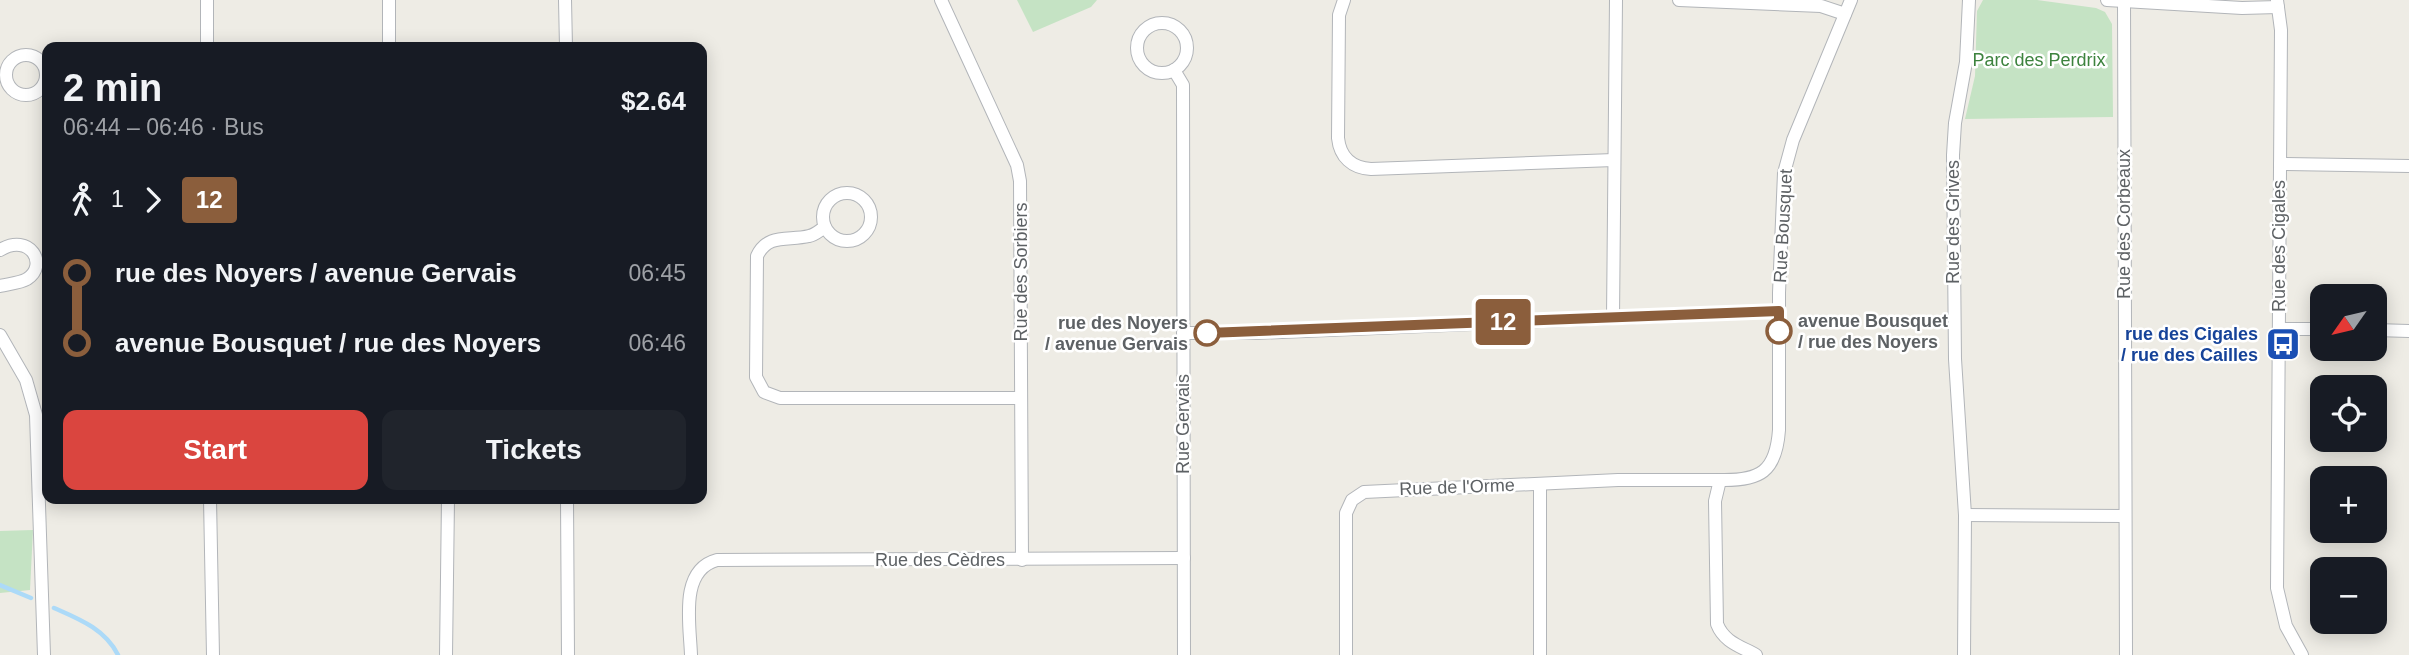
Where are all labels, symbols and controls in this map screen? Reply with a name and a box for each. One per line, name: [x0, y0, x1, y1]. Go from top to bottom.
park label: Parc des Perdrix: [1972, 50, 2106, 70]
text: 2 min: [63, 67, 162, 109]
text: $2.64: [621, 86, 686, 116]
text: 06:44 – 06:46 · Bus: [63, 114, 264, 140]
street label: Rue des Corbeaux: [2114, 149, 2134, 299]
street label: Rue des Grives: [1943, 160, 1963, 284]
street label: Rue Bousquet: [1770, 169, 1796, 283]
street label: Rue des Cigales: [2269, 180, 2289, 312]
icon: walk: [63, 181, 101, 219]
icon: forward: [134, 181, 172, 219]
text: 1: [111, 186, 124, 212]
text: 12: [196, 186, 223, 213]
street label: Rue des Sorbiers: [1011, 202, 1031, 342]
text: rue des Noyers / avenue Gervais: [115, 258, 517, 288]
text: 06:45: [628, 260, 686, 286]
north arrow: [2310, 284, 2387, 360]
map controls: [2310, 284, 2387, 634]
line badge: 12: [1472, 299, 1534, 345]
text: 12: [1490, 308, 1516, 335]
place label: avenue Bousquet / rue des Noyers: [1798, 311, 1948, 352]
place label: rue des Noyers / avenue Gervais: [1045, 313, 1188, 354]
marker: avenue Bousquet / rue des Noyers: [1766, 318, 1792, 344]
marker: rue des Noyers / avenue Gervais: [1194, 320, 1220, 346]
place label: rue des Cigales / rue des Cailles: [2121, 324, 2258, 365]
bus stop icon: rue des Cigales / rue des Cailles: [2264, 325, 2302, 363]
text: avenue Bousquet / rue des Noyers: [115, 328, 541, 358]
text: 06:46: [628, 330, 686, 356]
street label: Rue Gervais: [1173, 374, 1193, 474]
button: locate: [2310, 375, 2387, 452]
button: Start: [63, 410, 368, 490]
button: Tickets: [382, 410, 686, 490]
button: +: [2310, 466, 2387, 543]
street label: Rue de l'Orme: [1399, 475, 1515, 499]
street label: Rue des Cèdres: [875, 550, 1005, 570]
button: −: [2310, 557, 2387, 634]

